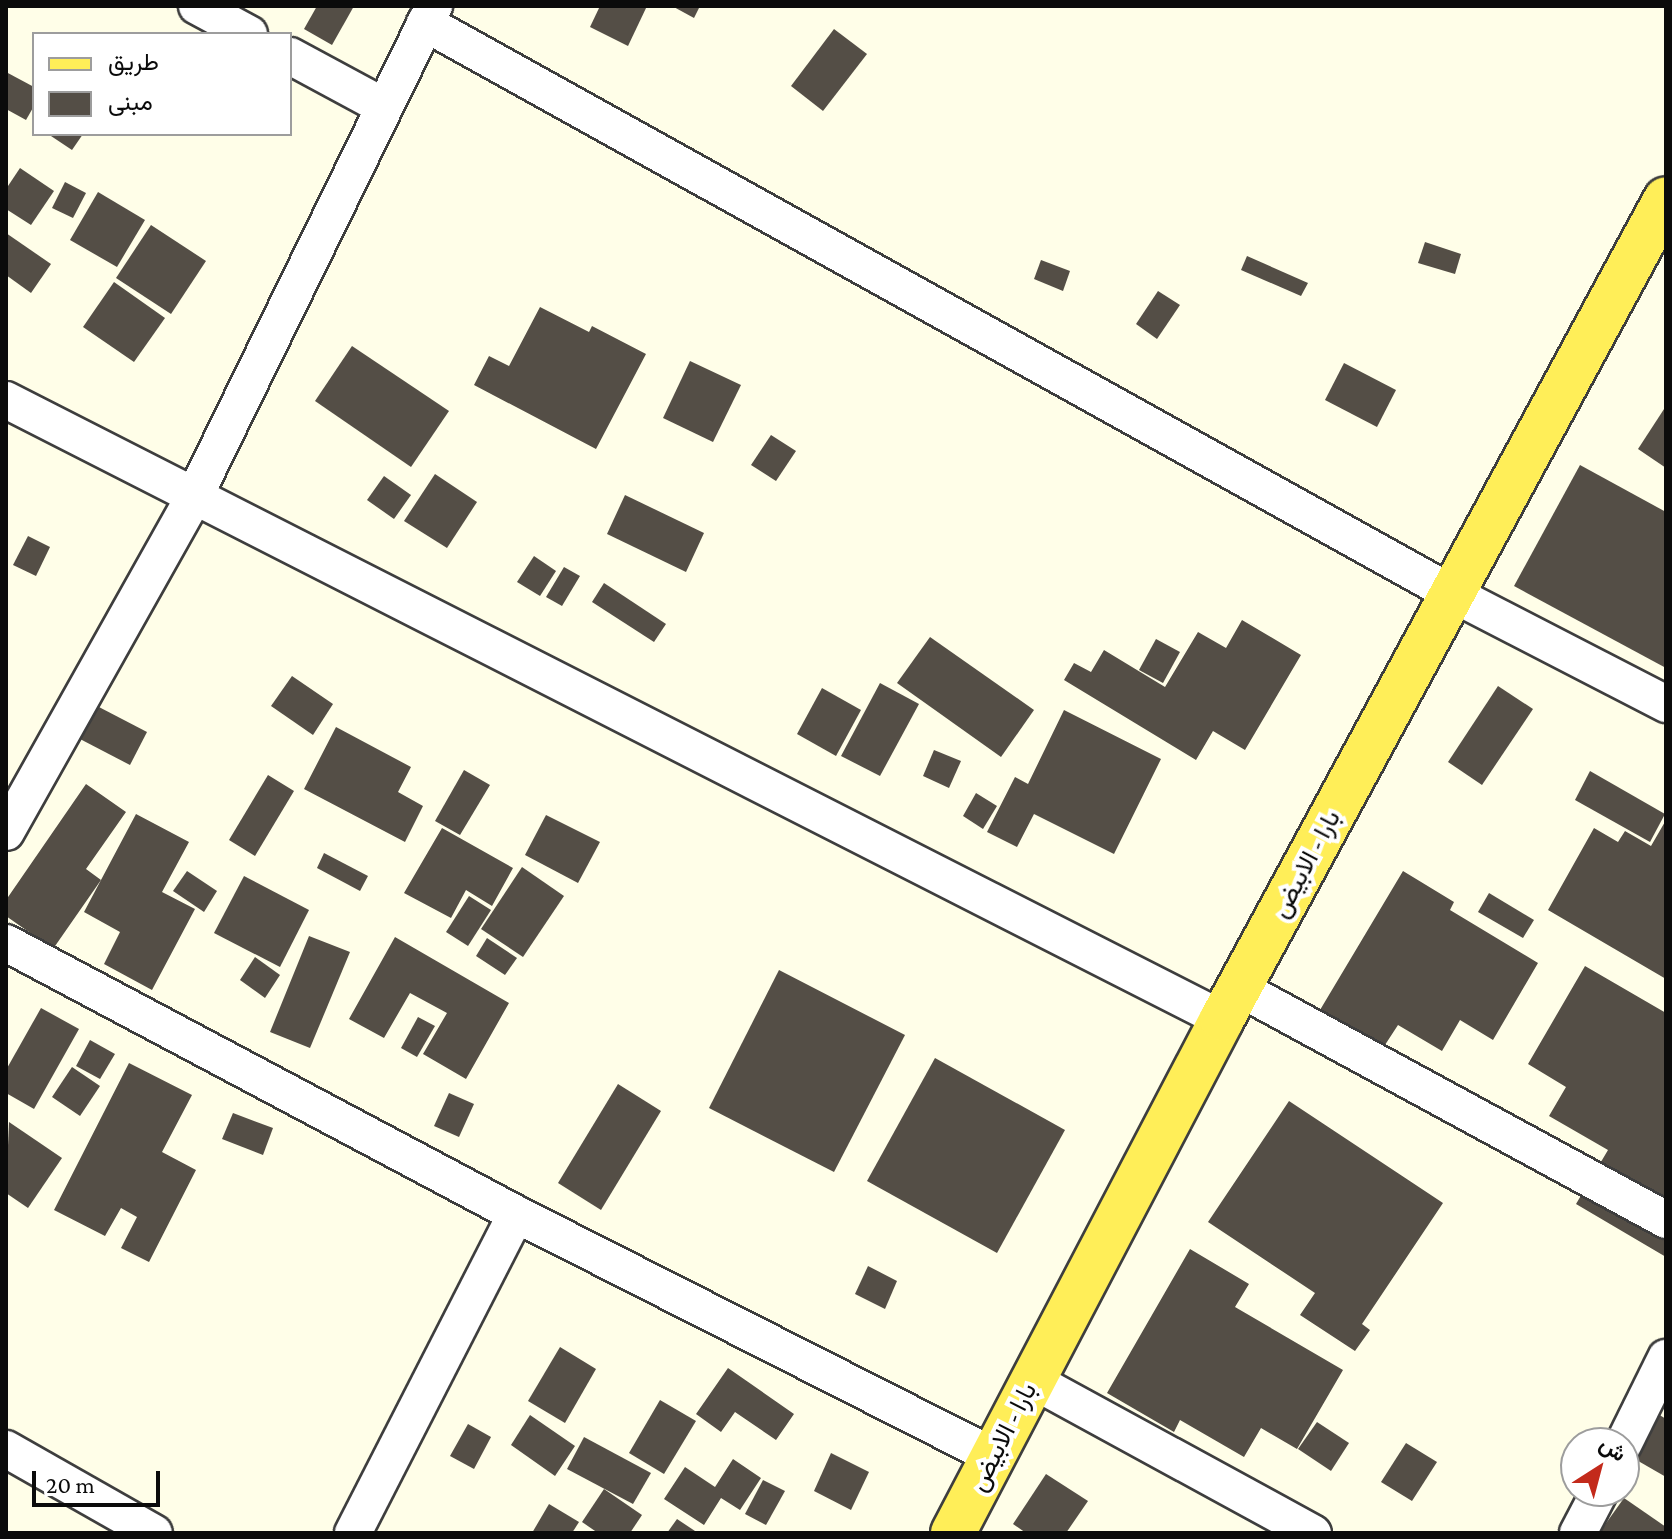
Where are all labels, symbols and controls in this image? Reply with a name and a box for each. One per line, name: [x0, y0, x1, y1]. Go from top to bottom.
legend: [32, 32, 292, 136]
text: طريق: [108, 48, 159, 75]
text: مبنى: [108, 88, 153, 115]
street label: بارا - الابيض: [1265, 805, 1347, 923]
street label: بارا - الابيض: [962, 1377, 1044, 1497]
north arrow: [1560, 1427, 1640, 1507]
text: ش: [1595, 1431, 1631, 1467]
scale bar: [36, 1455, 164, 1505]
text: 20 m: [46, 1471, 95, 1498]

